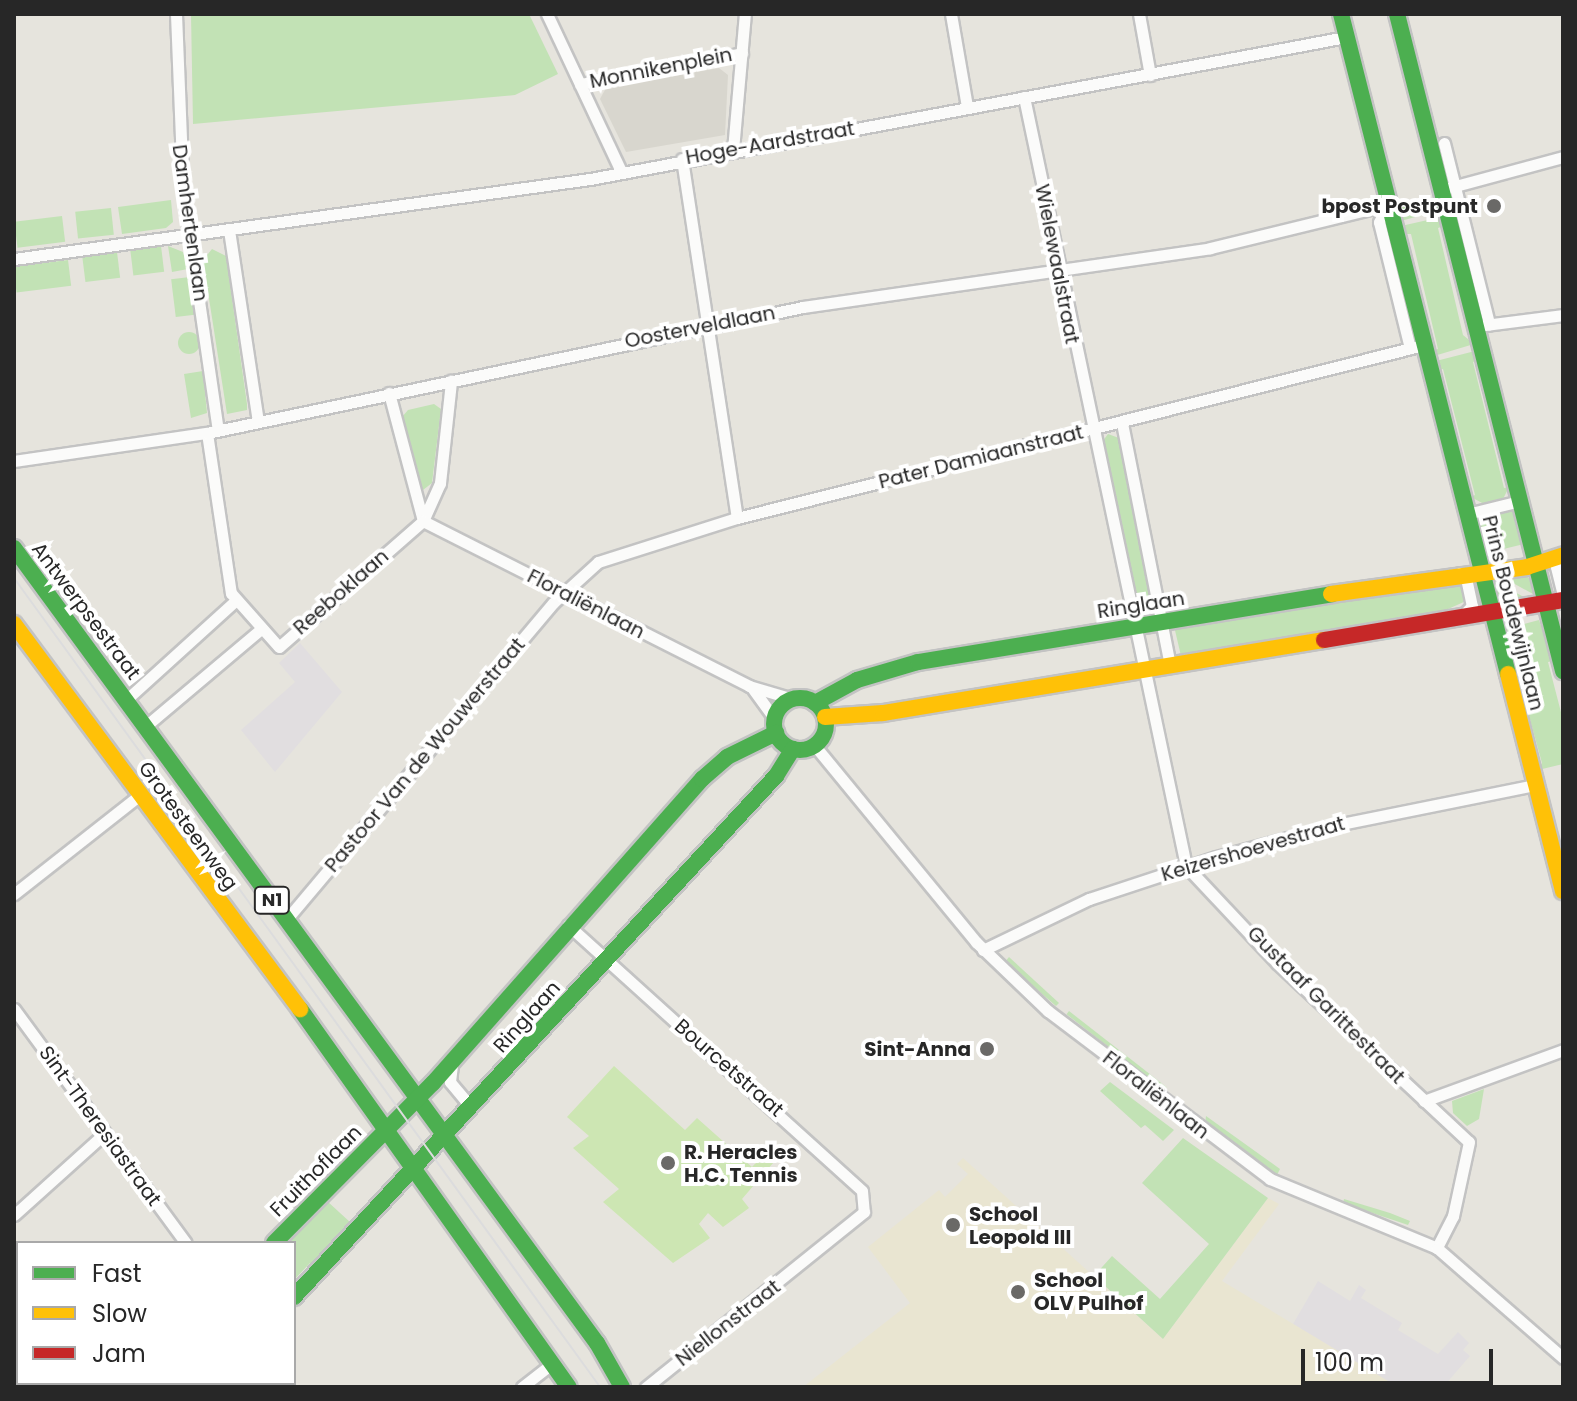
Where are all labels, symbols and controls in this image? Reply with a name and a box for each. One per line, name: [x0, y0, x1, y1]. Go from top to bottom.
street label: Monnikenplein: [588, 42, 734, 94]
street label: Hoge-Aardstraat: [684, 116, 856, 170]
street label: Damhertenlaan: [167, 143, 213, 303]
street label: Wielewaalstraat: [1030, 182, 1084, 346]
place label: bpost Postpunt: [1321, 194, 1478, 218]
marker: bpost Postpunt: [1485, 197, 1503, 215]
street label: Oosterveldlaan: [623, 301, 777, 353]
street label: Pater Damiaanstraat: [876, 420, 1086, 494]
street label: Prins Boudewijnlaan: [1477, 513, 1549, 713]
street label: Antwerpsestraat: [27, 538, 145, 684]
street label: Reeboklaan: [288, 544, 394, 640]
street label: Floraliënlaan: [523, 564, 649, 644]
street label: Ringlaan: [1096, 586, 1186, 624]
street label: Pastoor Van de Wouwerstraat: [320, 633, 530, 877]
street label: Grotesteenweg: [133, 757, 243, 895]
street label: Keizershoevestraat: [1158, 811, 1348, 887]
road number: N1: [252, 886, 292, 914]
street label: Gustaaf Garittestraat: [1242, 921, 1410, 1089]
street label: Ringlaan: [489, 976, 565, 1058]
street label: Bourcetstraat: [670, 1014, 788, 1122]
place label: Sint-Anna: [864, 1037, 971, 1061]
marker: Sint-Anna: [978, 1040, 996, 1058]
street label: Sint-Theresiastraat: [34, 1041, 166, 1211]
street label: Floraliënlaan: [1098, 1046, 1214, 1144]
street label: Fruithoflaan: [265, 1120, 367, 1222]
place label: R. Heracles H.C. Tennis: [684, 1140, 798, 1187]
marker: R. Heracles H.C. Tennis: [659, 1154, 677, 1172]
place label: School Leopold III: [969, 1202, 1071, 1249]
marker: School Leopold III: [944, 1216, 962, 1234]
legend: [16, 1241, 296, 1385]
text: Fast: [92, 1257, 142, 1290]
place label: School OLV Pulhof: [1034, 1268, 1143, 1315]
street label: Niellonstraat: [671, 1275, 785, 1371]
marker: School OLV Pulhof: [1009, 1283, 1027, 1301]
text: Slow: [92, 1297, 147, 1330]
scale bar: [1305, 1333, 1497, 1383]
text: Jam: [92, 1337, 146, 1370]
text: 100 m: [1315, 1346, 1384, 1379]

